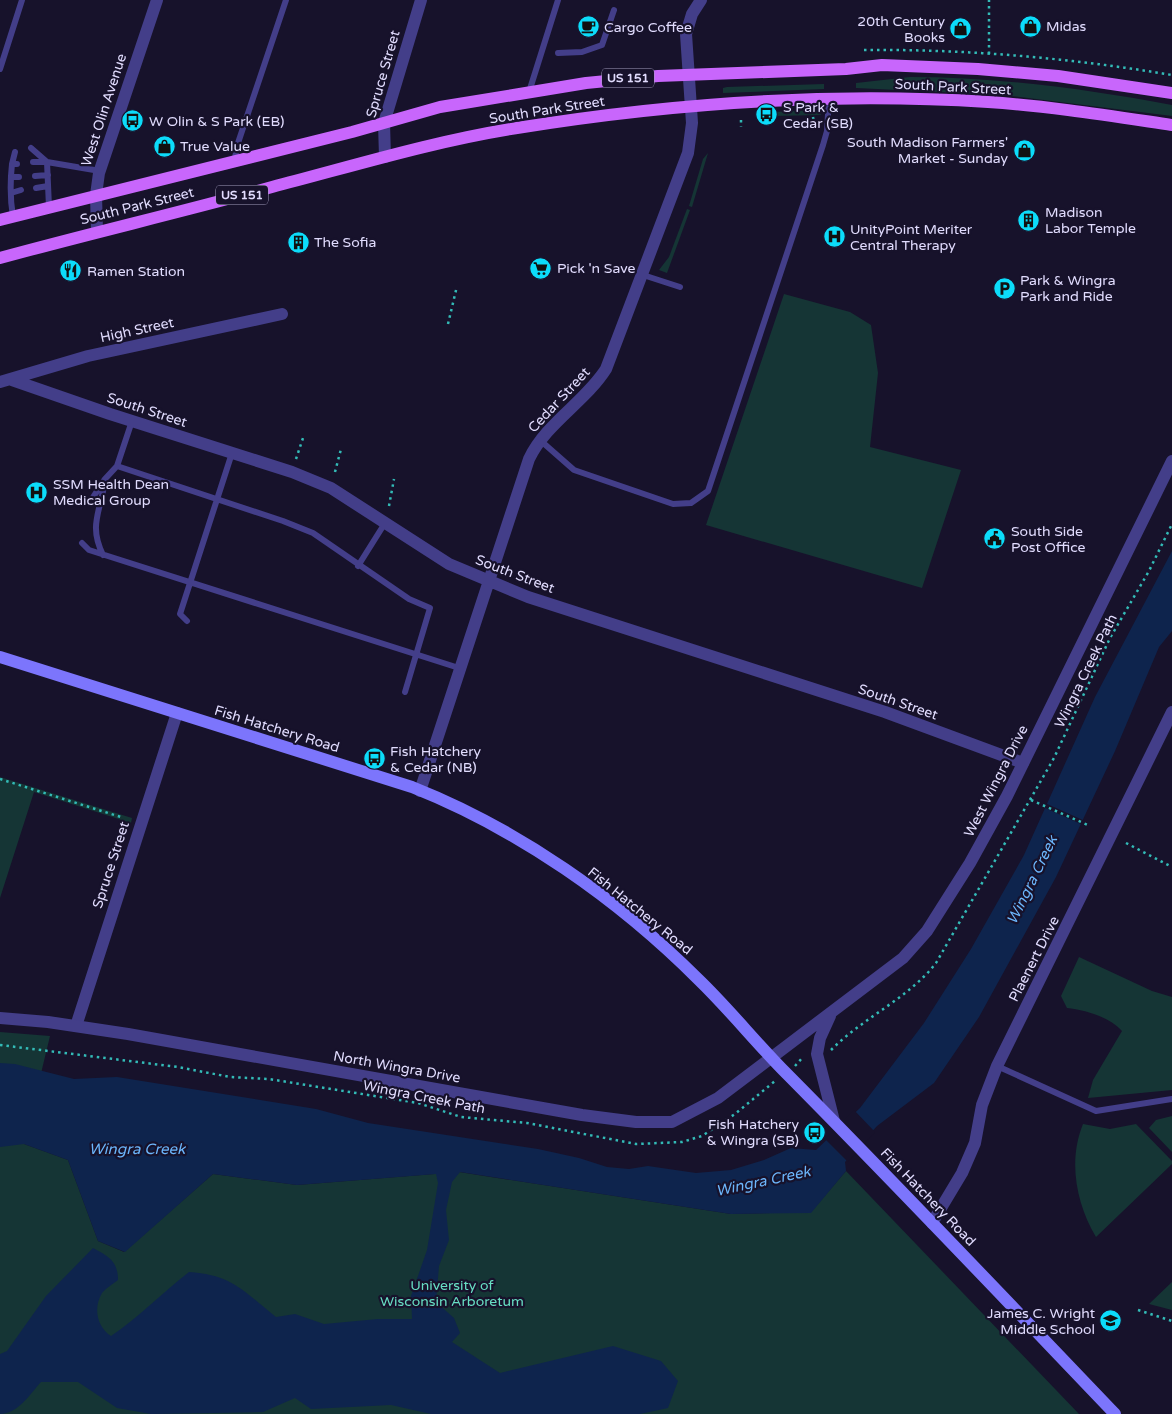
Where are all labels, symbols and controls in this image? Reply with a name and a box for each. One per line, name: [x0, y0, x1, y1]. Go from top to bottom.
place label: 20th Century Books: [857, 13, 945, 46]
shop icon: Midas: [1018, 14, 1042, 38]
cafe icon: Cargo Coffee: [576, 15, 600, 39]
shop icon: 20th Century Books: [949, 17, 973, 41]
place label: Midas: [1046, 18, 1087, 35]
place label: Cargo Coffee: [604, 19, 692, 36]
street label: Spruce Street: [362, 28, 404, 120]
street label: West Olin Avenue: [78, 51, 130, 169]
road number: US 151: [602, 68, 654, 88]
street label: South Park Street: [894, 75, 1012, 99]
street label: South Park Street: [488, 92, 607, 128]
place label: S Park & Cedar (SB): [783, 99, 853, 132]
bus stop icon: S Park & Cedar (SB): [755, 103, 779, 127]
bus stop icon: W Olin & S Park (EB): [121, 109, 145, 133]
place label: W Olin & S Park (EB): [149, 113, 284, 130]
shop icon: True Value: [152, 134, 176, 158]
place label: South Madison Farmers' Market - Sunday: [847, 134, 1008, 167]
place label: True Value: [180, 138, 250, 155]
shop icon: South Madison Farmers' Market - Sunday: [1012, 138, 1036, 162]
street label: South Park Street: [78, 183, 196, 228]
road number: US 151: [216, 186, 268, 204]
place label: Madison Labor Temple: [1045, 204, 1136, 237]
building icon: Madison Labor Temple: [1017, 208, 1041, 232]
place label: UnityPoint Meriter Central Therapy: [850, 221, 973, 254]
hospital icon: UnityPoint Meriter Central Therapy: [822, 225, 846, 249]
building icon: The Sofia: [286, 230, 310, 254]
place label: The Sofia: [314, 234, 376, 251]
supermarket icon: Pick 'n Save: [529, 256, 553, 280]
restaurant icon: Ramen Station: [59, 259, 83, 283]
place label: Pick 'n Save: [557, 260, 635, 277]
place label: Ramen Station: [87, 263, 185, 280]
place label: Park & Wingra Park and Ride: [1020, 272, 1116, 305]
parking icon: Park & Wingra Park and Ride: [992, 276, 1016, 300]
street label: High Street: [99, 314, 176, 346]
street label: Cedar Street: [524, 363, 594, 436]
street label: South Street: [105, 389, 190, 431]
place label: SSM Health Dean Medical Group: [53, 476, 169, 509]
hospital icon: SSM Health Dean Medical Group: [25, 480, 49, 504]
place label: South Side Post Office: [1011, 523, 1086, 556]
public building icon: South Side Post Office: [983, 527, 1007, 551]
street label: South Street: [473, 551, 557, 597]
street label: Wingra Creek Path: [1051, 611, 1121, 731]
street label: South Street: [856, 680, 941, 724]
street label: Fish Hatchery Road: [212, 702, 342, 756]
street label: West Wingra Drive: [960, 722, 1032, 840]
place label: Fish Hatchery & Cedar (NB): [390, 743, 482, 776]
bus stop icon: Fish Hatchery & Cedar (NB): [362, 747, 386, 771]
street label: Spruce Street: [89, 819, 133, 911]
water label: Wingra Creek: [1003, 831, 1062, 927]
street label: Fish Hatchery Road: [584, 864, 696, 958]
street label: Plaenert Drive: [1005, 913, 1063, 1005]
street label: North Wingra Drive: [332, 1047, 462, 1087]
street label: Wingra Creek Path: [361, 1077, 487, 1117]
place label: Fish Hatchery & Wingra (SB): [707, 1116, 799, 1149]
bus stop icon: Fish Hatchery & Wingra (SB): [803, 1120, 827, 1144]
water label: Wingra Creek: [89, 1140, 187, 1158]
street label: Fish Hatchery Road: [877, 1144, 979, 1250]
water label: Wingra Creek: [714, 1162, 814, 1200]
park label: University of Wisconsin Arboretum: [380, 1277, 524, 1310]
place label: James C. Wright Middle School: [987, 1305, 1096, 1338]
school or university icon: James C. Wright Middle School: [1099, 1309, 1123, 1333]

